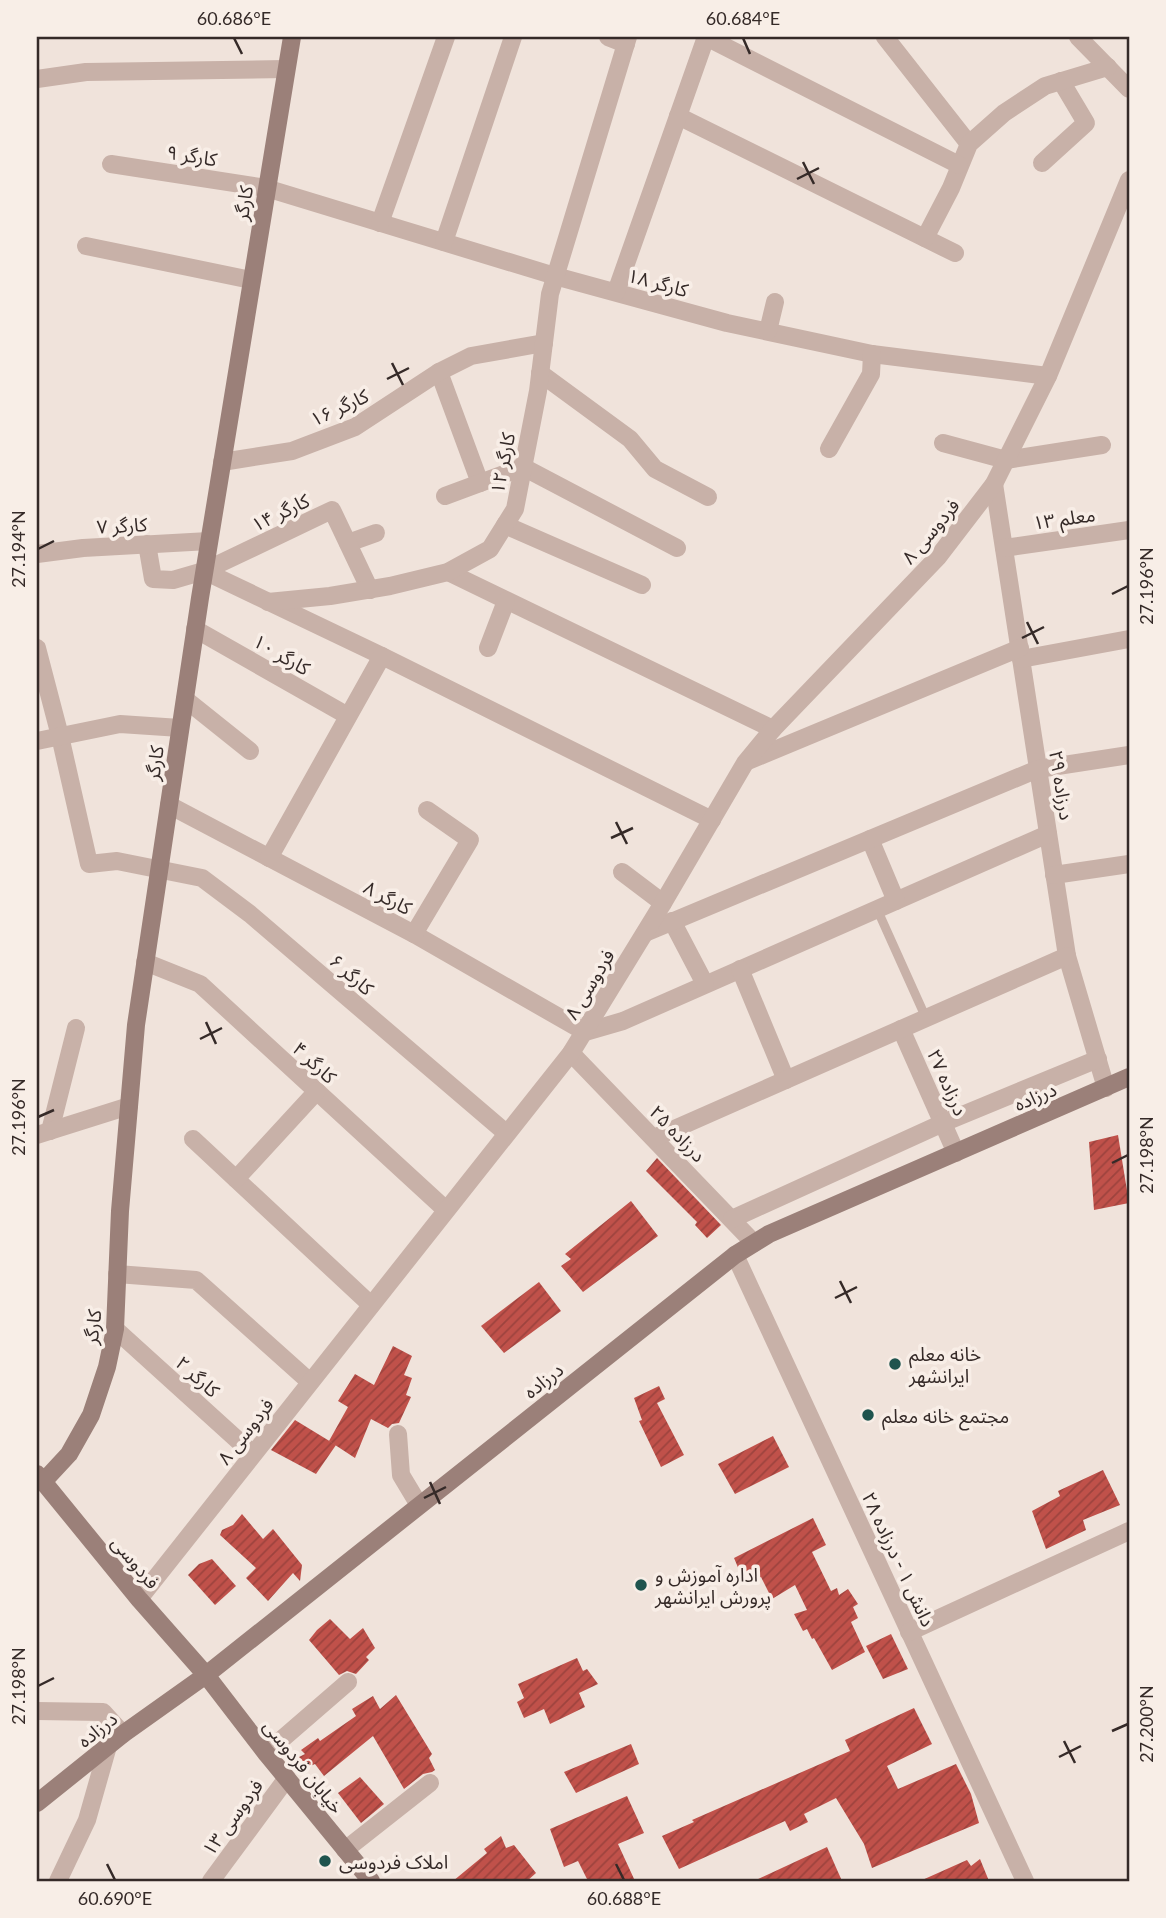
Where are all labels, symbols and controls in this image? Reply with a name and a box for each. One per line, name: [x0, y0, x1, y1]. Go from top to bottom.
text: 60.686°E: [197, 7, 271, 29]
text: 60.684°E: [706, 7, 780, 29]
street label: کارگر ۹: [165, 140, 220, 171]
street label: کارگر: [229, 183, 258, 223]
street label: کارگر ۱۸: [625, 263, 692, 302]
street label: کارگر ۱۶: [306, 383, 373, 431]
street label: کارگر ۱۲: [485, 429, 520, 496]
street label: کارگر ۱۴: [247, 488, 314, 537]
street label: فردوسی ۸: [896, 494, 965, 569]
street label: معلم ۱۳: [1031, 502, 1097, 538]
text: 27.194°N: [7, 510, 29, 588]
street label: کارگر ۷: [96, 512, 149, 539]
text: 27.196°N: [1135, 547, 1157, 625]
street label: کارگر ۱۰: [249, 629, 315, 681]
street label: کارگر: [140, 743, 169, 783]
street label: درزاده ۲۹: [1044, 748, 1079, 822]
street label: کارگر ۸: [360, 875, 417, 920]
street label: فردوسی ۸: [559, 945, 620, 1024]
street label: کارگر ۶: [325, 949, 380, 1001]
street label: کارگر ۴: [288, 1036, 342, 1089]
street label: درزاده ۲۷: [922, 1045, 973, 1119]
street label: درزاده: [1010, 1077, 1060, 1116]
text: 27.196°N: [7, 1078, 29, 1156]
street label: درزاده ۲۵: [645, 1100, 711, 1167]
text: 27.198°N: [1135, 1116, 1157, 1194]
street label: کارگر: [78, 1307, 107, 1347]
place label: خانه معلم ایرانشهر: [908, 1342, 981, 1388]
street label: کارگر ۲: [171, 1351, 225, 1403]
marker: خانه معلم ایرانشهر: [887, 1356, 903, 1372]
street label: درزاده: [519, 1357, 568, 1403]
street label: فردوسی ۸: [212, 1393, 279, 1469]
place label: مجتمع خانه معلم: [882, 1404, 1009, 1431]
marker: مجتمع خانه معلم: [860, 1407, 876, 1423]
street label: دانش ۱ - درزاده ۲۸: [857, 1488, 940, 1630]
street label: فردوسی: [107, 1531, 165, 1594]
place label: اداره آموزش و پرورش ایرانشهر: [654, 1563, 771, 1610]
marker: اداره آموزش و پرورش ایرانشهر: [633, 1577, 649, 1593]
text: 27.198°N: [7, 1647, 29, 1725]
text: 27.200°N: [1135, 1685, 1157, 1763]
street label: درزاده: [73, 1706, 122, 1752]
street label: خیابان فردوسی: [258, 1714, 349, 1818]
street label: فردوسی ۱۳: [197, 1774, 268, 1860]
place label: املاک فردوسی: [339, 1850, 448, 1874]
marker: املاک فردوسی: [317, 1853, 333, 1869]
text: 60.690°E: [78, 1887, 152, 1909]
text: 60.688°E: [587, 1887, 661, 1909]

